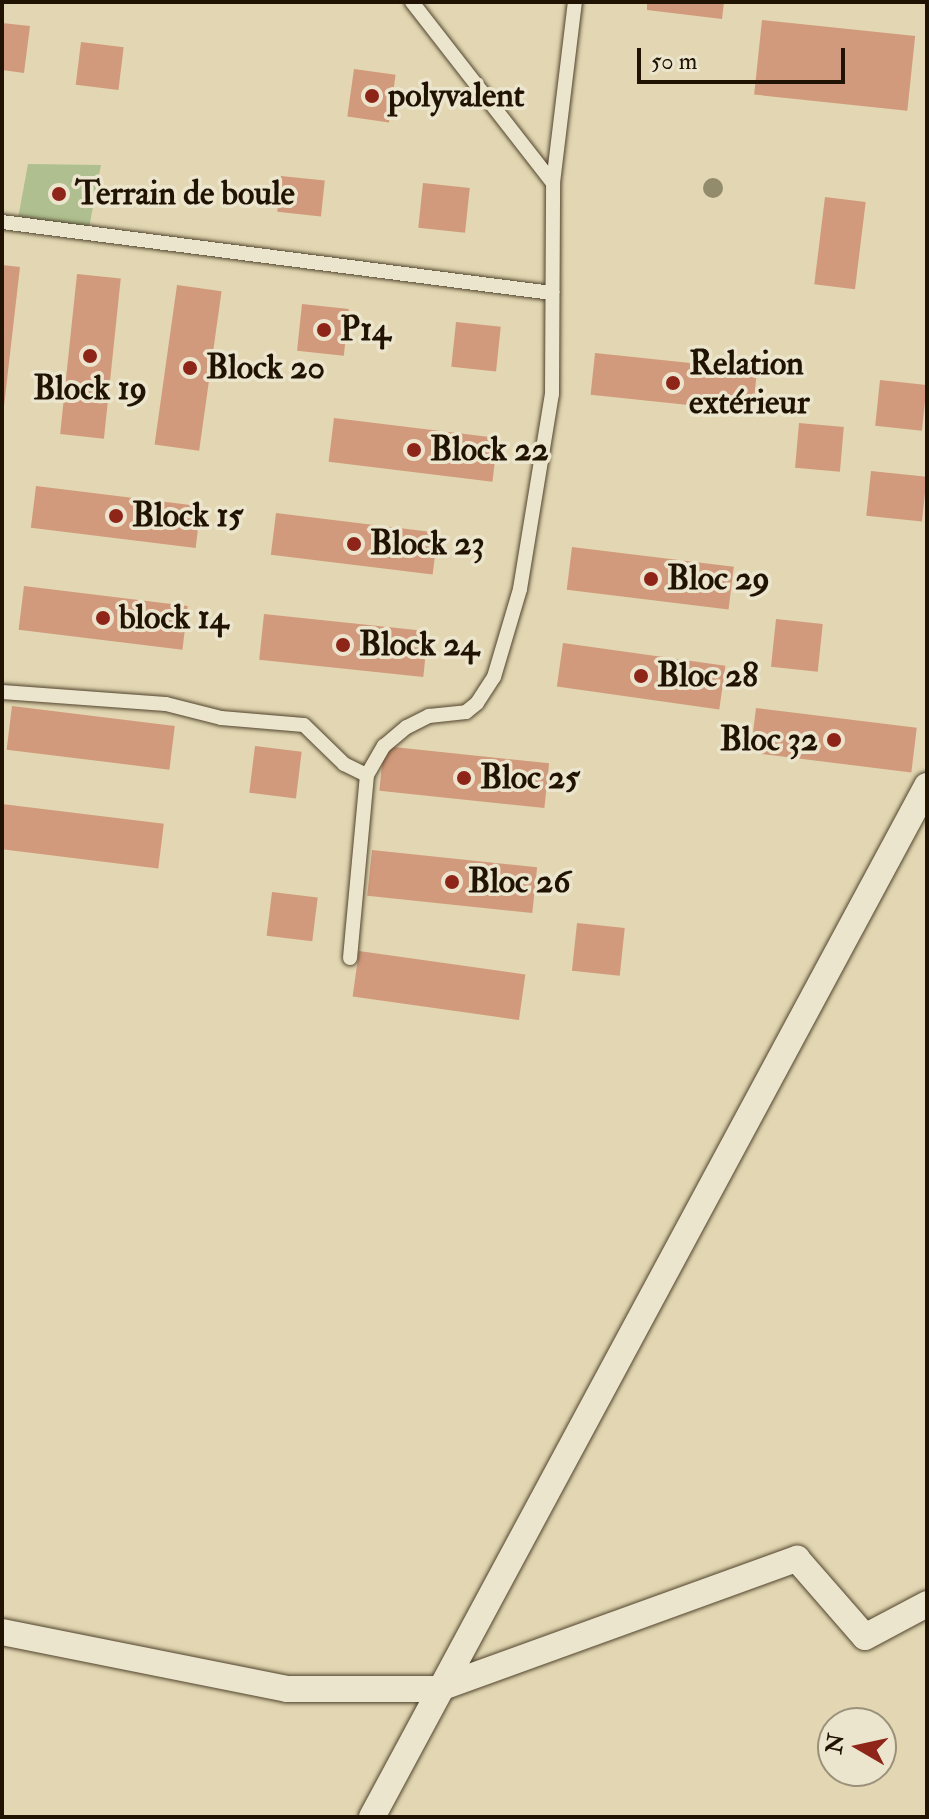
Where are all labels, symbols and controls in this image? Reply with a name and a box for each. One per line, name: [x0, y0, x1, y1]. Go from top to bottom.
scale bar: [641, 32, 849, 82]
text: 50 m: [651, 46, 697, 77]
place label: polyvalent: [388, 76, 525, 116]
marker: polyvalent: [363, 87, 381, 105]
place label: Terrain de boule: [75, 174, 295, 214]
marker: Terrain de boule: [50, 185, 68, 203]
place label: P14: [340, 310, 390, 350]
marker: P14: [315, 321, 333, 339]
place label: Relation extérieur: [689, 343, 810, 422]
marker: Block 19: [81, 347, 99, 365]
place label: Block 20: [206, 348, 325, 388]
marker: Block 20: [181, 359, 199, 377]
place label: Block 19: [33, 369, 147, 409]
marker: Relation extérieur: [664, 374, 682, 392]
place label: Block 22: [430, 430, 549, 470]
marker: Block 22: [405, 441, 423, 459]
place label: Block 15: [132, 496, 243, 536]
marker: Block 15: [107, 507, 125, 525]
place label: Block 23: [370, 524, 484, 564]
marker: Block 23: [345, 535, 363, 553]
place label: Bloc 29: [667, 559, 770, 599]
marker: Bloc 29: [642, 570, 660, 588]
place label: block 14: [119, 598, 228, 638]
marker: block 14: [94, 609, 112, 627]
place label: Block 24: [359, 625, 479, 665]
marker: Block 24: [334, 636, 352, 654]
place label: Bloc 28: [657, 656, 758, 696]
marker: Bloc 28: [632, 667, 650, 685]
place label: Bloc 32: [720, 720, 818, 760]
marker: Bloc 32: [825, 731, 843, 749]
place label: Bloc 25: [480, 758, 580, 798]
marker: Bloc 25: [455, 769, 473, 787]
place label: Bloc 26: [468, 862, 570, 902]
marker: Bloc 26: [443, 873, 461, 891]
north arrow: [817, 1707, 897, 1787]
text: N: [820, 1732, 851, 1755]

